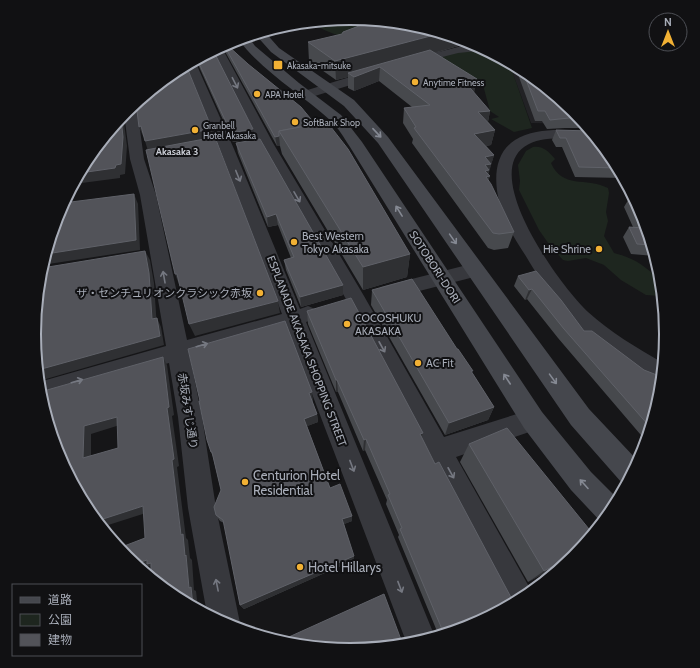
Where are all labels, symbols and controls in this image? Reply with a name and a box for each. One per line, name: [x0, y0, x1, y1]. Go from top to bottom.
north arrow: [648, 12, 688, 52]
text: N: [664, 15, 672, 29]
marker: Akasaka-mitsuke: [272, 59, 284, 71]
place label: Akasaka-mitsuke: [287, 60, 351, 71]
one-way arrow: [232, 77, 240, 89]
marker: Anytime Fitness: [410, 77, 420, 87]
place label: Anytime Fitness: [423, 77, 484, 88]
marker: APA Hotel: [252, 89, 262, 99]
place label: APA Hotel: [265, 89, 305, 100]
marker: SoftBank Shop: [290, 117, 300, 127]
place label: SoftBank Shop: [303, 117, 360, 128]
place label: Granbell Hotel Akasaka: [203, 120, 257, 141]
marker: Granbell Hotel Akasaka: [190, 125, 200, 135]
one-way arrow: [372, 128, 382, 138]
district label: Akasaka 3: [156, 145, 198, 158]
one-way arrow: [234, 170, 242, 182]
one-way arrow: [294, 191, 302, 203]
one-way arrow: [395, 206, 403, 217]
street label: SOTOBORI-DORI: [406, 228, 464, 306]
place label: Best Western Tokyo Akasaka: [302, 229, 370, 256]
one-way arrow: [449, 233, 457, 244]
marker: Best Western Tokyo Akasaka: [289, 237, 299, 247]
place label: Hie Shrine: [543, 242, 591, 256]
marker: Hie Shrine: [594, 244, 604, 254]
street label: ESPLANADE AKASAKA SHOPPING STREET: [264, 254, 350, 449]
one-way arrow: [160, 271, 168, 284]
place label: ザ・センチュリオンクラシック赤坂: [76, 286, 252, 300]
marker: ザ・センチュリオンクラシック赤坂: [255, 288, 265, 298]
place label: COCOSHUKU AKASAKA: [355, 311, 422, 338]
marker: COCOSHUKU AKASAKA: [342, 319, 352, 329]
one-way arrow: [195, 341, 208, 348]
one-way arrow: [379, 341, 387, 353]
place label: AC Fit: [426, 356, 454, 370]
marker: AC Fit: [413, 358, 423, 368]
street label: 赤坂みすじ通り: [175, 372, 201, 450]
one-way arrow: [548, 373, 557, 384]
one-way arrow: [503, 374, 511, 385]
one-way arrow: [70, 377, 83, 384]
one-way arrow: [349, 460, 357, 472]
place label: Centurion Hotel Residential: [253, 467, 340, 498]
one-way arrow: [448, 467, 456, 479]
marker: Centurion Hotel Residential: [240, 477, 250, 487]
one-way arrow: [580, 479, 589, 489]
place label: Hotel Hillarys: [308, 559, 382, 575]
marker: Hotel Hillarys: [295, 562, 305, 572]
one-way arrow: [212, 579, 220, 592]
one-way arrow: [396, 581, 404, 593]
legend: [12, 584, 142, 656]
text: 道路: [48, 592, 72, 607]
text: 公園: [48, 612, 72, 627]
text: 建物: [48, 632, 72, 647]

